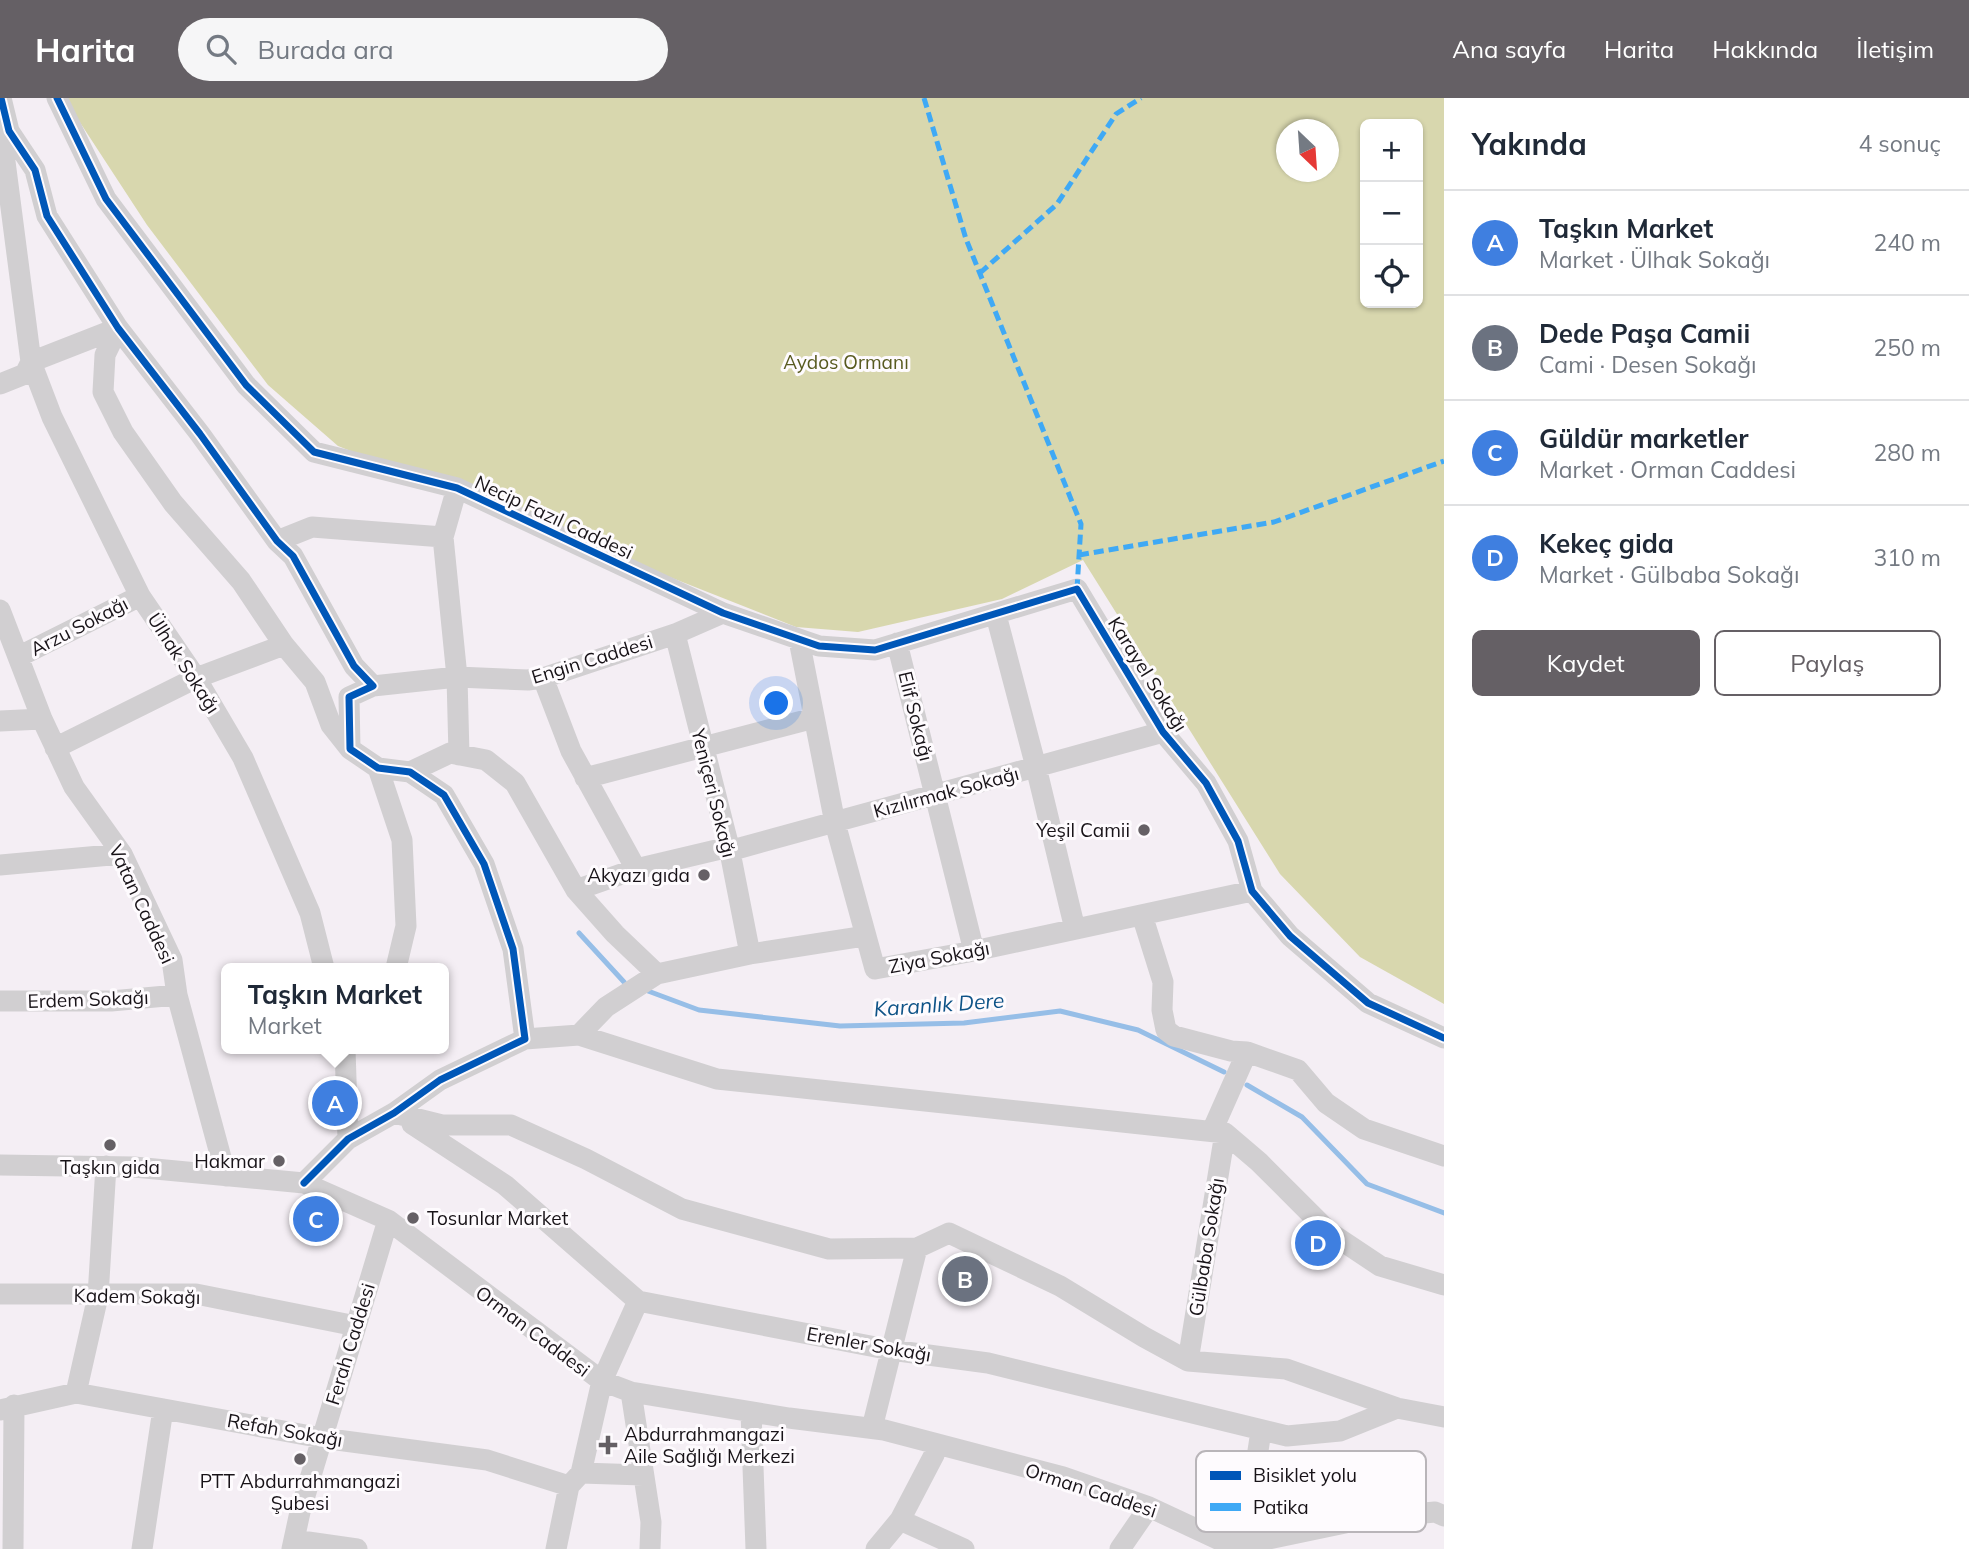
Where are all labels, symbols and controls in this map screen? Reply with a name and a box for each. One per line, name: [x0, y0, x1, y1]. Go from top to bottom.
search box: [178, 18, 668, 81]
text: Harita: [35, 29, 136, 70]
icon: search: [202, 30, 240, 68]
text: Burada ara: [258, 33, 394, 66]
text: Ana sayfa: [1452, 34, 1566, 64]
text: Harita: [1604, 34, 1674, 64]
text: Hakkında: [1712, 34, 1818, 64]
text: İletişim: [1856, 34, 1934, 64]
north arrow: [1276, 119, 1339, 182]
map controls: [1360, 119, 1423, 308]
button: +: [1360, 119, 1423, 182]
text: Yakında: [1472, 125, 1587, 163]
text: 4 sonuç: [1859, 129, 1941, 158]
button: −: [1360, 182, 1423, 245]
text: Taşkın Market: [1539, 212, 1713, 245]
text: A: [1486, 228, 1504, 257]
text: 240 m: [1873, 228, 1941, 257]
button: locate: [1360, 245, 1423, 308]
text: Market · Ülhak Sokağı: [1539, 245, 1770, 274]
text: Dede Paşa Camii: [1539, 317, 1750, 350]
text: B: [1487, 333, 1503, 362]
text: 250 m: [1873, 333, 1941, 362]
park label: Aydos Ormanı: [783, 350, 909, 374]
text: Cami · Desen Sokağı: [1539, 350, 1757, 379]
text: Güldür marketler: [1539, 422, 1749, 455]
text: C: [1487, 438, 1503, 467]
text: 280 m: [1873, 438, 1941, 467]
text: Market · Orman Caddesi: [1539, 455, 1796, 484]
street label: Necip Fazıl Caddesi: [471, 470, 637, 564]
text: Kekeç gida: [1539, 527, 1674, 560]
text: D: [1486, 543, 1504, 572]
text: 310 m: [1873, 543, 1941, 572]
text: Market · Gülbaba Sokağı: [1539, 560, 1799, 589]
street label: Arzu Sokağı: [26, 591, 132, 661]
street label: Ülhak Sokağı: [143, 608, 225, 718]
street label: Karayel Sokağı: [1103, 612, 1193, 736]
street label: Engin Caddesi: [528, 629, 656, 689]
button: Kaydet: [1472, 630, 1700, 696]
button: Paylaş: [1714, 630, 1941, 696]
street label: Elif Sokağı: [893, 669, 939, 763]
your location: [759, 686, 793, 720]
street label: Yeniçeri Sokağı: [686, 725, 742, 860]
street label: Kızılırmak Sokağı: [871, 761, 1021, 823]
place label: Yeşil Camii: [1035, 818, 1130, 842]
marker: Yeşil Camii: [1136, 822, 1152, 838]
street label: Vatan Caddesi: [104, 841, 180, 967]
place label: Akyazı gıda: [587, 863, 690, 887]
marker: Akyazı gıda: [696, 867, 712, 883]
street label: Ziya Sokağı: [887, 936, 991, 978]
popup: [221, 963, 449, 1054]
text: Taşkın Market: [248, 978, 422, 1011]
street label: Erdem Sokağı: [27, 985, 149, 1013]
water label: Karanlık Dere: [873, 986, 1005, 1022]
text: Market: [248, 1011, 322, 1040]
pin: A: [312, 1077, 358, 1129]
marker: Taşkın gida: [102, 1137, 118, 1153]
place label: Hakmar: [194, 1149, 265, 1173]
marker: Hakmar: [271, 1153, 287, 1169]
place label: Taşkın gida: [60, 1155, 160, 1179]
street label: Gülbaba Sokağı: [1183, 1176, 1229, 1318]
pin: C: [293, 1193, 339, 1245]
place label: Tosunlar Market: [427, 1206, 569, 1230]
marker: Tosunlar Market: [405, 1210, 421, 1226]
pin: D: [1295, 1217, 1341, 1269]
pin: B: [942, 1253, 988, 1305]
street label: Ferah Caddesi: [320, 1280, 380, 1408]
street label: Orman Caddesi: [471, 1280, 595, 1382]
street label: Kadem Sokağı: [74, 1283, 200, 1309]
street label: Erenler Sokağı: [805, 1321, 933, 1367]
street label: Refah Sokağı: [225, 1408, 345, 1452]
place label: Abdurrahmangazi Aile Sağlığı Merkezi: [624, 1422, 795, 1468]
marker: Abdurrahmangazi Aile Sağlığı Merkezi: [598, 1435, 618, 1455]
marker: PTT Abdurrahmangazi Şubesi: [292, 1451, 308, 1467]
legend: [1196, 1451, 1426, 1532]
street label: Orman Caddesi: [1022, 1457, 1160, 1523]
text: Bisiklet yolu: [1253, 1463, 1357, 1487]
place label: PTT Abdurrahmangazi Şubesi: [200, 1469, 400, 1515]
text: Patika: [1253, 1495, 1309, 1519]

